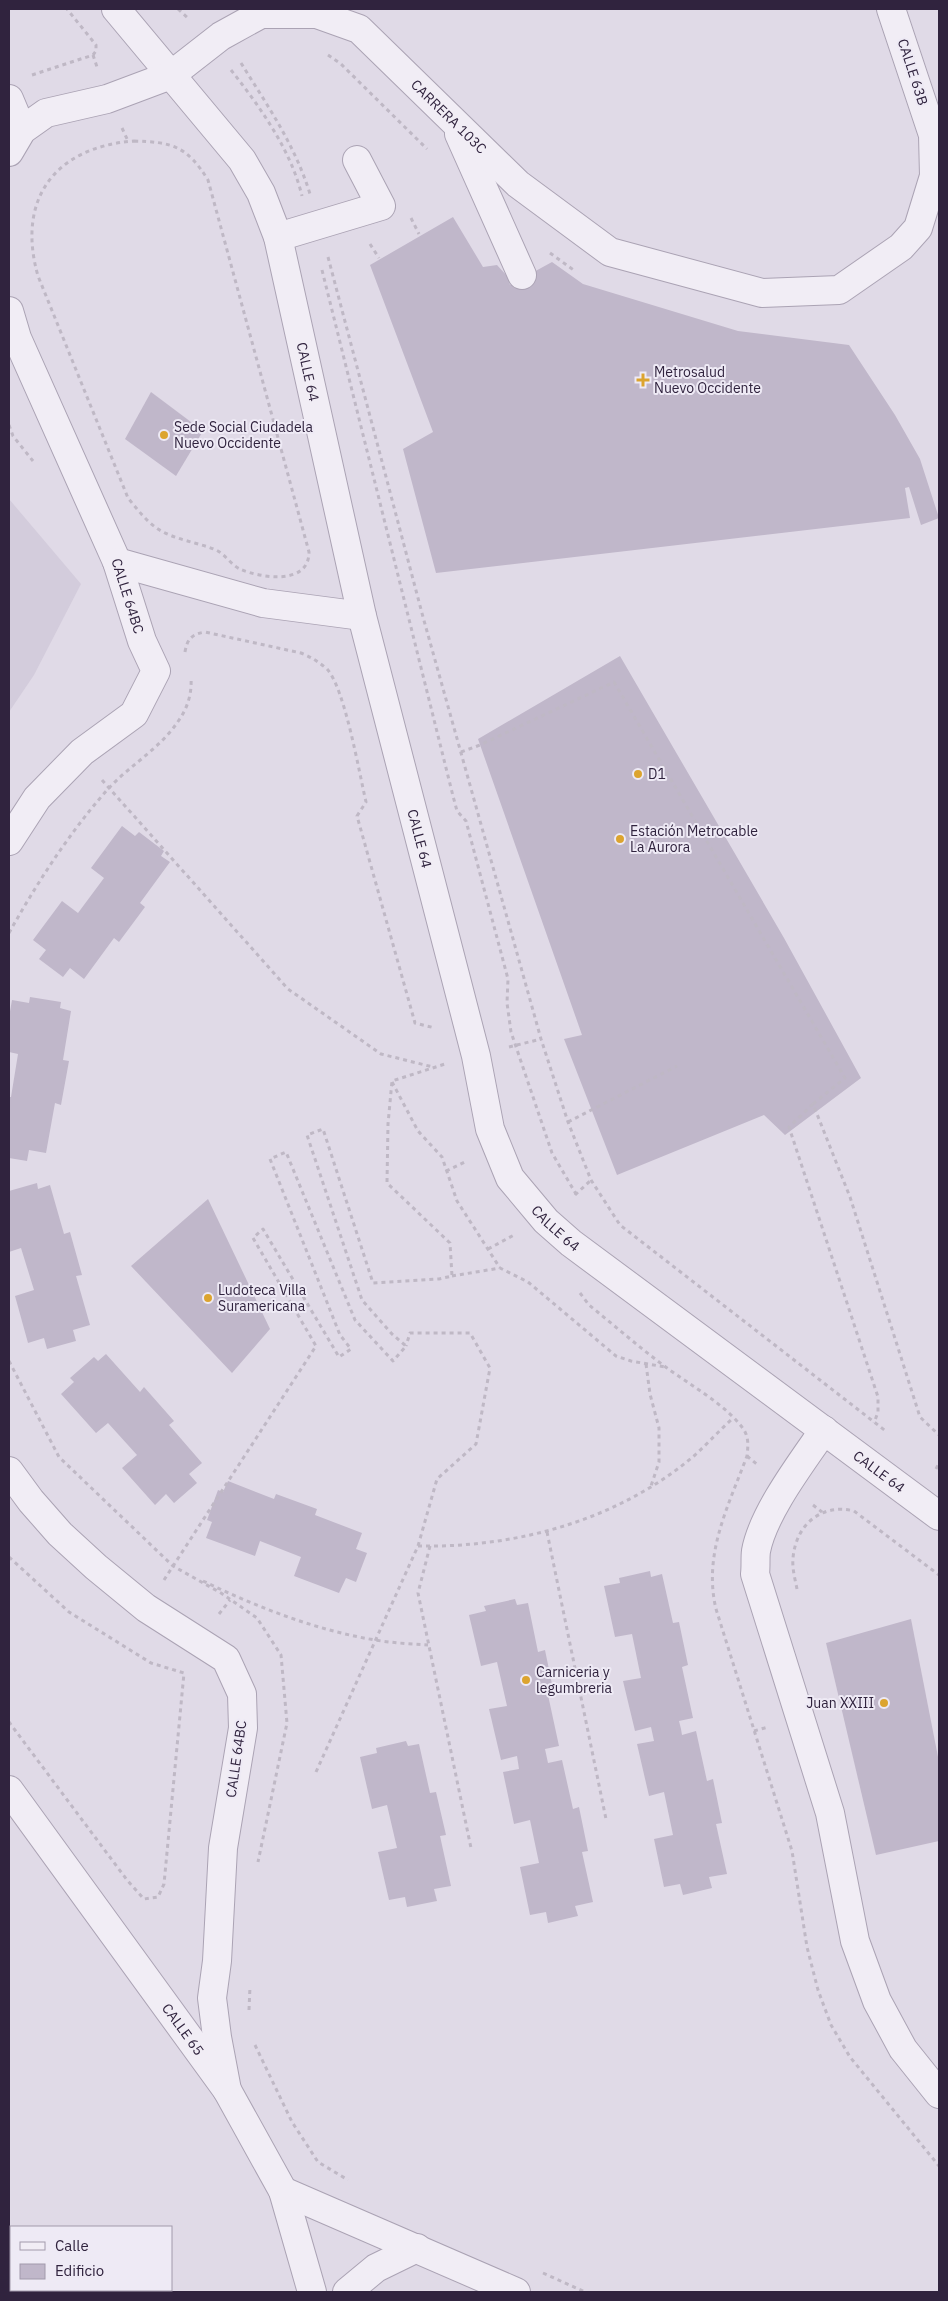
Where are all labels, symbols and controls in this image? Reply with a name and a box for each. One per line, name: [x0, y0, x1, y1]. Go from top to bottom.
street label: CALLE 63B: [894, 36, 932, 108]
street label: CARRERA 103C: [407, 76, 491, 158]
street label: CALLE 64: [293, 341, 323, 403]
place label: Metrosalud Nuevo Occidente: [654, 363, 761, 397]
marker: Metrosalud Nuevo Occidente: [636, 373, 650, 387]
place label: Sede Social Ciudadela Nuevo Occidente: [174, 418, 313, 452]
marker: Sede Social Ciudadela Nuevo Occidente: [158, 429, 170, 441]
street label: CALLE 64BC: [107, 556, 148, 636]
place label: D1: [648, 765, 666, 783]
marker: D1: [632, 768, 644, 780]
street label: CALLE 64: [403, 807, 436, 870]
place label: Estación Metrocable La Aurora: [630, 822, 758, 856]
marker: Estación Metrocable La Aurora: [614, 833, 626, 845]
street label: CALLE 64: [528, 1201, 583, 1255]
place label: Ludoteca Villa Suramericana: [218, 1281, 307, 1315]
marker: Ludoteca Villa Suramericana: [202, 1292, 214, 1304]
street label: CALLE 64: [850, 1447, 909, 1497]
place label: Carniceria y legumbreria: [536, 1663, 613, 1697]
marker: Carniceria y legumbreria: [520, 1674, 532, 1686]
place label: Juan XXIII: [806, 1694, 874, 1712]
marker: Juan XXIII: [878, 1697, 890, 1709]
street label: CALLE 64BC: [222, 1719, 250, 1799]
street label: CALLE 65: [158, 2000, 208, 2059]
legend: [10, 2226, 172, 2291]
text: Calle: [55, 2236, 89, 2255]
text: Edificio: [55, 2261, 104, 2280]

